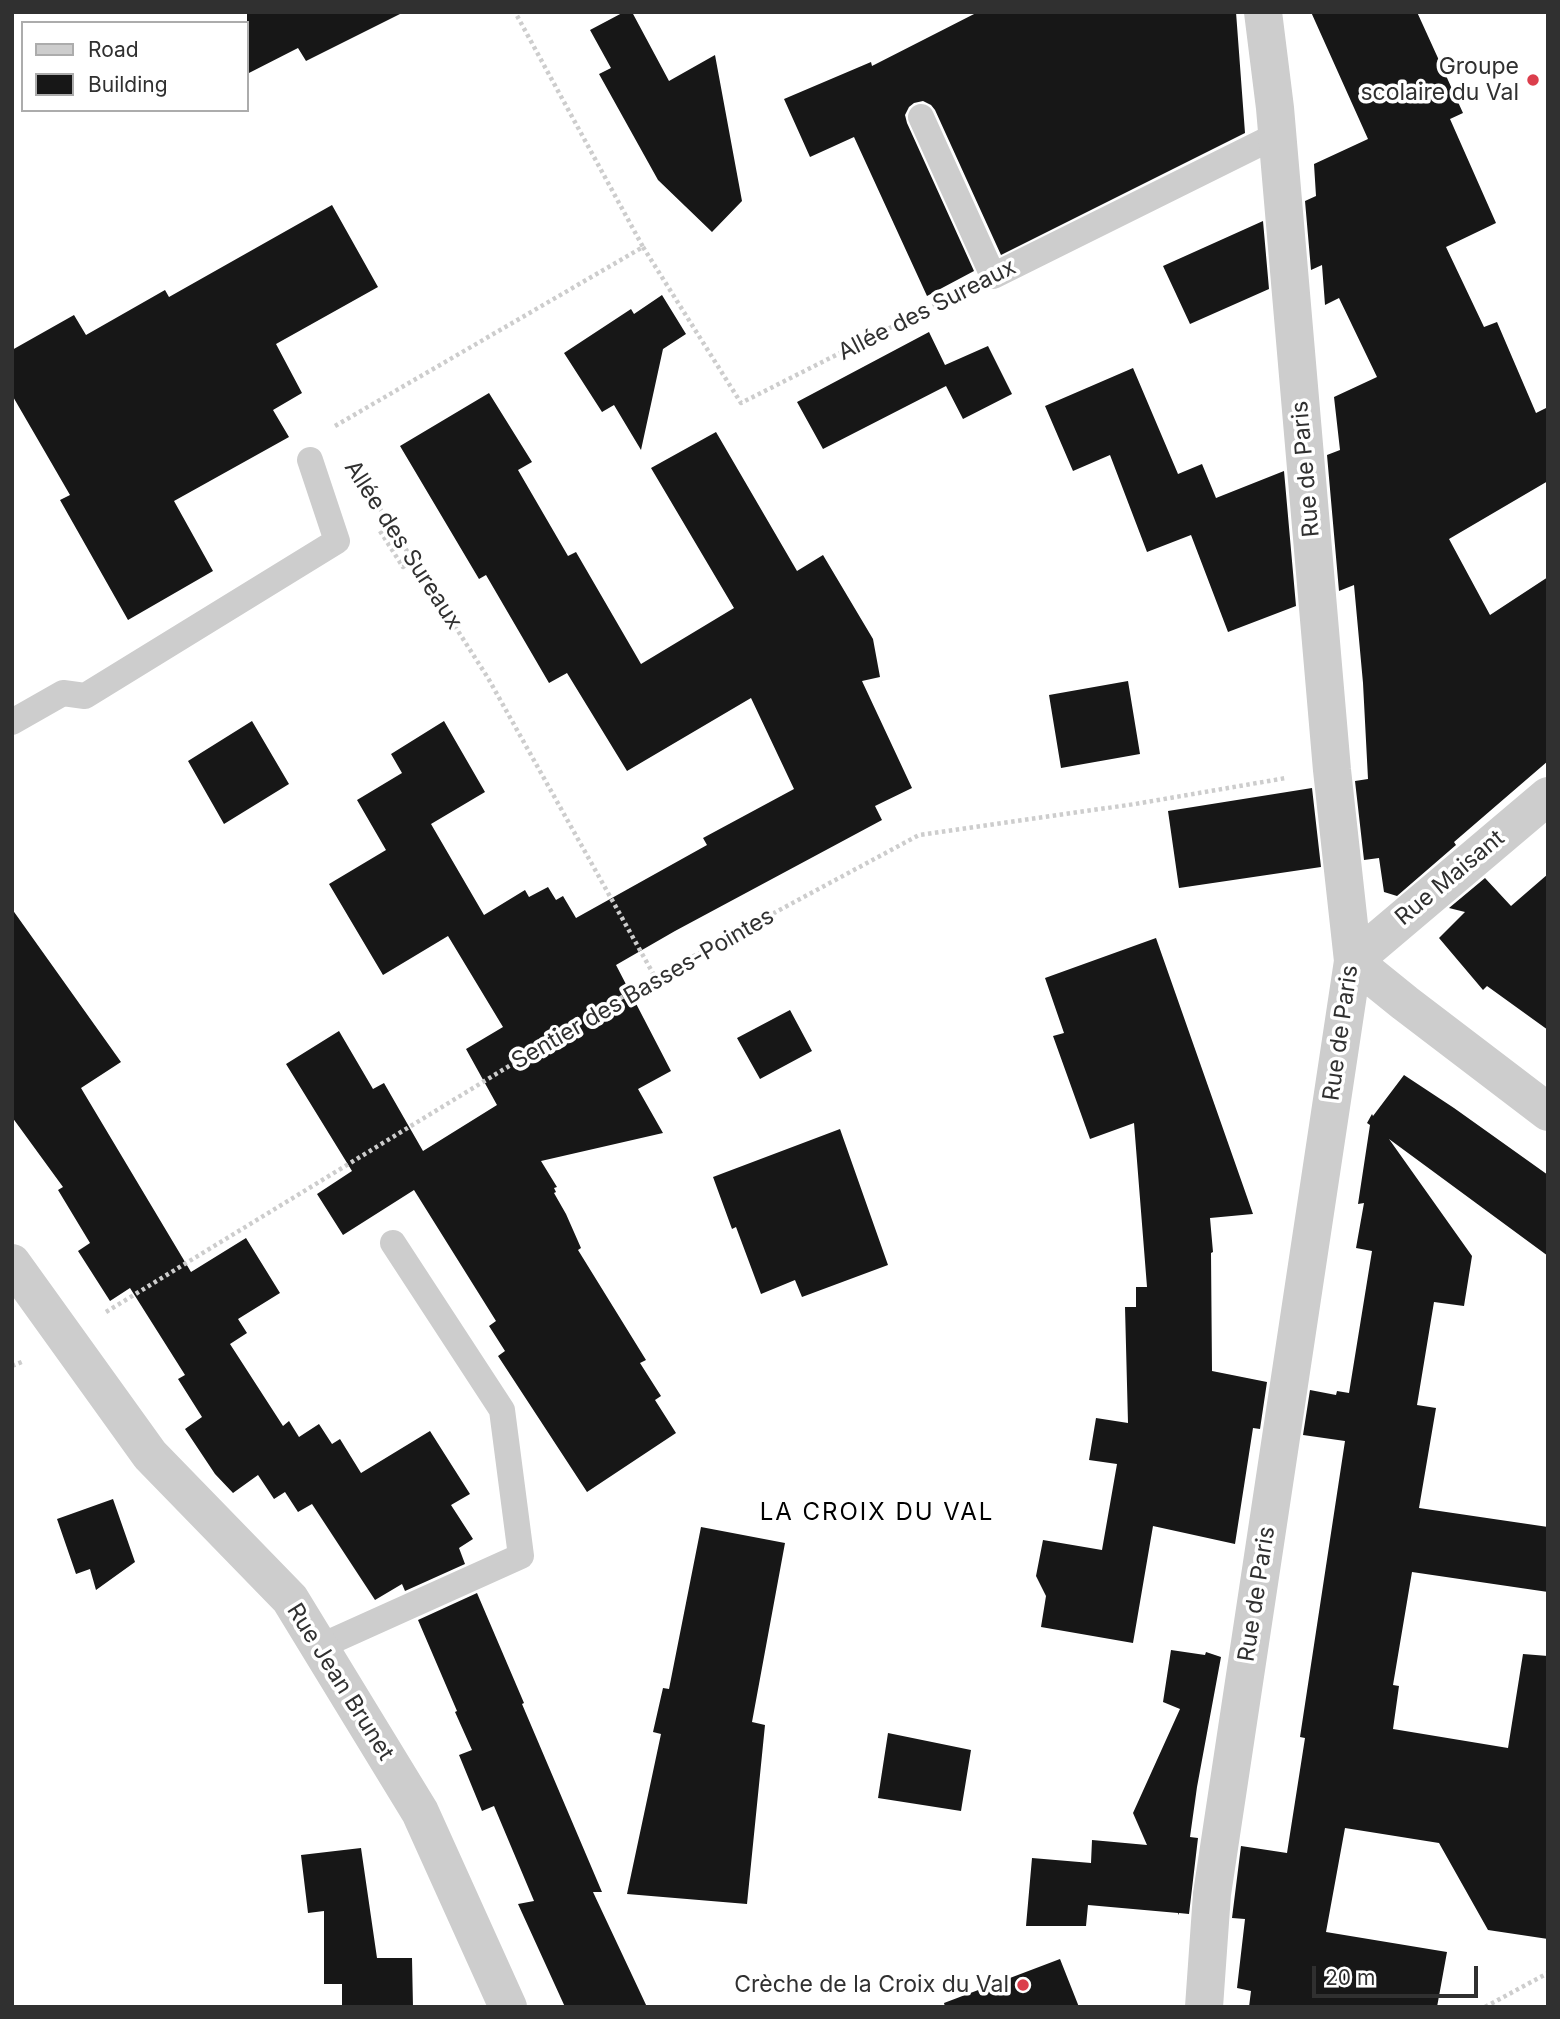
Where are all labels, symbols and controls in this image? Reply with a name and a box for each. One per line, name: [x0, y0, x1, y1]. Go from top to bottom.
legend: [21, 21, 248, 112]
text: Road: [88, 37, 139, 62]
place label: Groupe scolaire du Val: [1360, 53, 1519, 107]
text: Building: [88, 72, 168, 97]
marker: Groupe scolaire du Val: [1525, 72, 1541, 88]
street label: Allée des Sureaux: [834, 253, 1020, 367]
street label: Rue de Paris: [1286, 400, 1326, 538]
street label: Allée des Sureaux: [338, 455, 468, 635]
street label: Rue Maisant: [1390, 824, 1510, 932]
street label: Sentier des Basses-Pointes: [507, 902, 779, 1076]
street label: Rue de Paris: [1318, 963, 1364, 1103]
district label: LA CROIX DU VAL: [762, 1499, 992, 1527]
street label: Rue de Paris: [1233, 1524, 1281, 1664]
street label: Rue Jean Brunet: [281, 1598, 399, 1766]
scale bar: [1315, 1952, 1481, 1996]
text: 20 m: [1325, 1965, 1375, 1990]
place label: Crèche de la Croix du Val: [734, 1971, 1009, 1999]
marker: Crèche de la Croix du Val: [1015, 1977, 1031, 1993]

